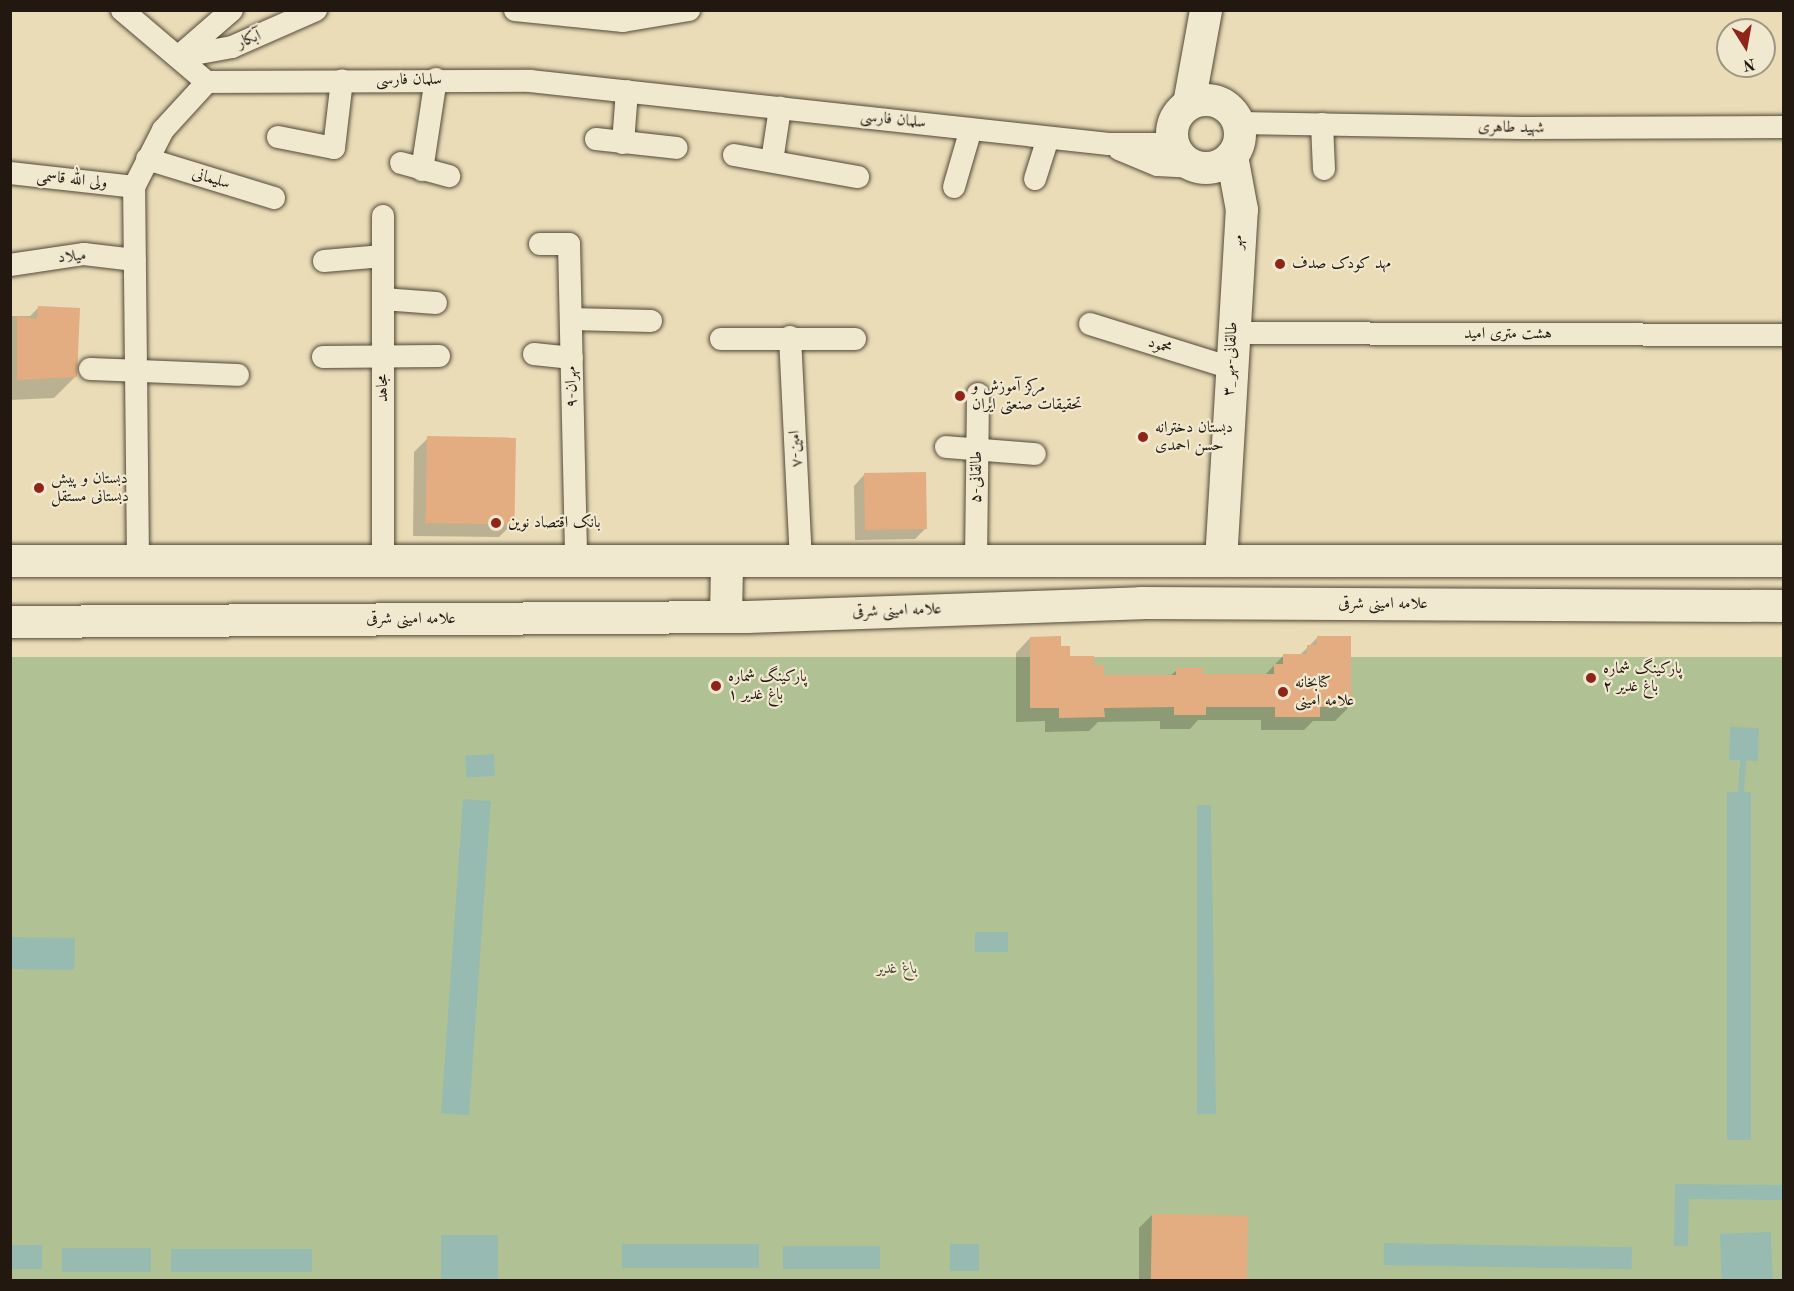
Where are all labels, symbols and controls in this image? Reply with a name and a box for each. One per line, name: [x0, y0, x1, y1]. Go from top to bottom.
north arrow: [1716, 18, 1776, 78]
street label: آبکار: [234, 27, 264, 53]
text: N: [1742, 55, 1757, 73]
street label: سلمان فارسی: [376, 70, 442, 90]
street label: سلمان فارسی: [859, 107, 927, 133]
street label: شهید طاهری: [1478, 118, 1544, 138]
street label: سلیمانی: [190, 164, 232, 194]
street label: ولی الله قاسمی: [36, 167, 108, 193]
street label: مهر: [1228, 234, 1248, 250]
street label: میلاد: [57, 246, 87, 268]
place label: مهد کودک صدف: [1292, 254, 1391, 274]
marker: مهد کودک صدف: [1273, 257, 1287, 271]
street label: ۳_طالقانی-مهر: [1219, 321, 1243, 397]
street label: هشت متری امید: [1464, 324, 1552, 344]
street label: محمود: [1145, 333, 1175, 359]
street label: ۹-مهران: [562, 366, 582, 408]
street label: مجاهد: [373, 374, 393, 402]
place label: مرکز آموزش و تحقیقات صنعتی ایران: [972, 377, 1082, 415]
marker: مرکز آموزش و تحقیقات صنعتی ایران: [953, 389, 967, 403]
place label: دبستان دخترانه حسن احمدی: [1155, 418, 1233, 456]
street label: ۷-امین: [785, 430, 807, 468]
marker: دبستان دخترانه حسن احمدی: [1136, 430, 1150, 444]
street label: ۵-طالقانی: [967, 451, 987, 503]
place label: دبستان و پیش دبستانی مستقل: [51, 469, 129, 507]
marker: دبستان و پیش دبستانی مستقل: [32, 481, 46, 495]
place label: بانک اقتصاد نوین: [508, 513, 601, 533]
marker: بانک اقتصاد نوین: [489, 516, 503, 530]
street label: علامه امینی شرقی: [1338, 594, 1428, 614]
street label: علامه امینی شرقی: [852, 600, 942, 622]
street label: علامه امینی شرقی: [366, 609, 456, 629]
place label: پارکینگ شماره ۲ باغ غدیر: [1603, 659, 1682, 697]
place label: پارکینگ شماره ۱ باغ غدیر: [728, 667, 807, 705]
marker: پارکینگ شماره ۲ باغ غدیر: [1584, 671, 1598, 685]
place label: کتابخانه علامه امینی: [1295, 673, 1354, 711]
marker: پارکینگ شماره ۱ باغ غدیر: [709, 679, 723, 693]
marker: کتابخانه علامه امینی: [1276, 685, 1290, 699]
park label: باغ غدیر: [876, 959, 918, 979]

